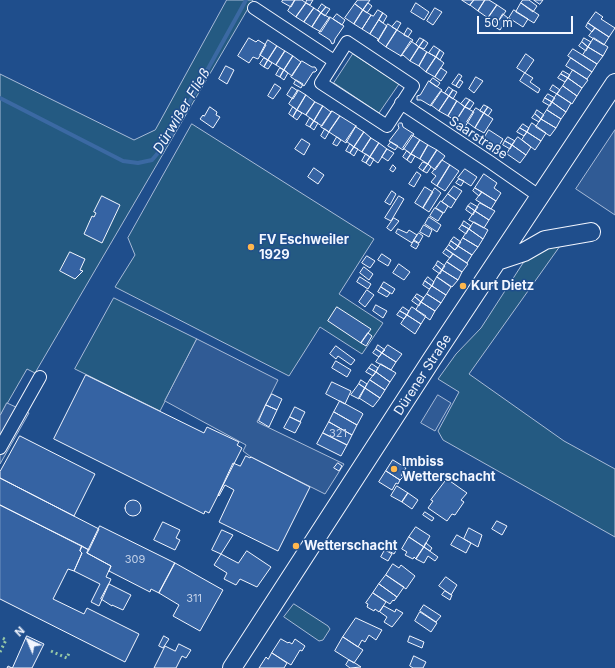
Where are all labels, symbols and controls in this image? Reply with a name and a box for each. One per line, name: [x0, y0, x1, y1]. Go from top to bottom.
scale bar: [479, 8, 575, 34]
text: 50 m: [484, 15, 513, 30]
water label: Dürwißer Fließ: [150, 65, 214, 157]
street label: Saarstraße: [446, 113, 510, 163]
place label: FV Eschweiler 1929: [259, 232, 349, 263]
marker: FV Eschweiler 1929: [246, 242, 256, 252]
place label: Kurt Dietz: [471, 278, 534, 294]
marker: Kurt Dietz: [458, 281, 468, 291]
street label: Dürener Straße: [391, 332, 455, 418]
house number: 321: [329, 427, 347, 441]
place label: Imbiss Wetterschacht: [402, 454, 496, 485]
marker: Imbiss Wetterschacht: [389, 464, 399, 474]
place label: Wetterschacht: [304, 538, 398, 554]
marker: Wetterschacht: [291, 541, 301, 551]
house number: 309: [125, 553, 145, 567]
house number: 311: [186, 592, 202, 606]
north arrow: [8, 620, 48, 660]
text: N: [12, 623, 28, 639]

